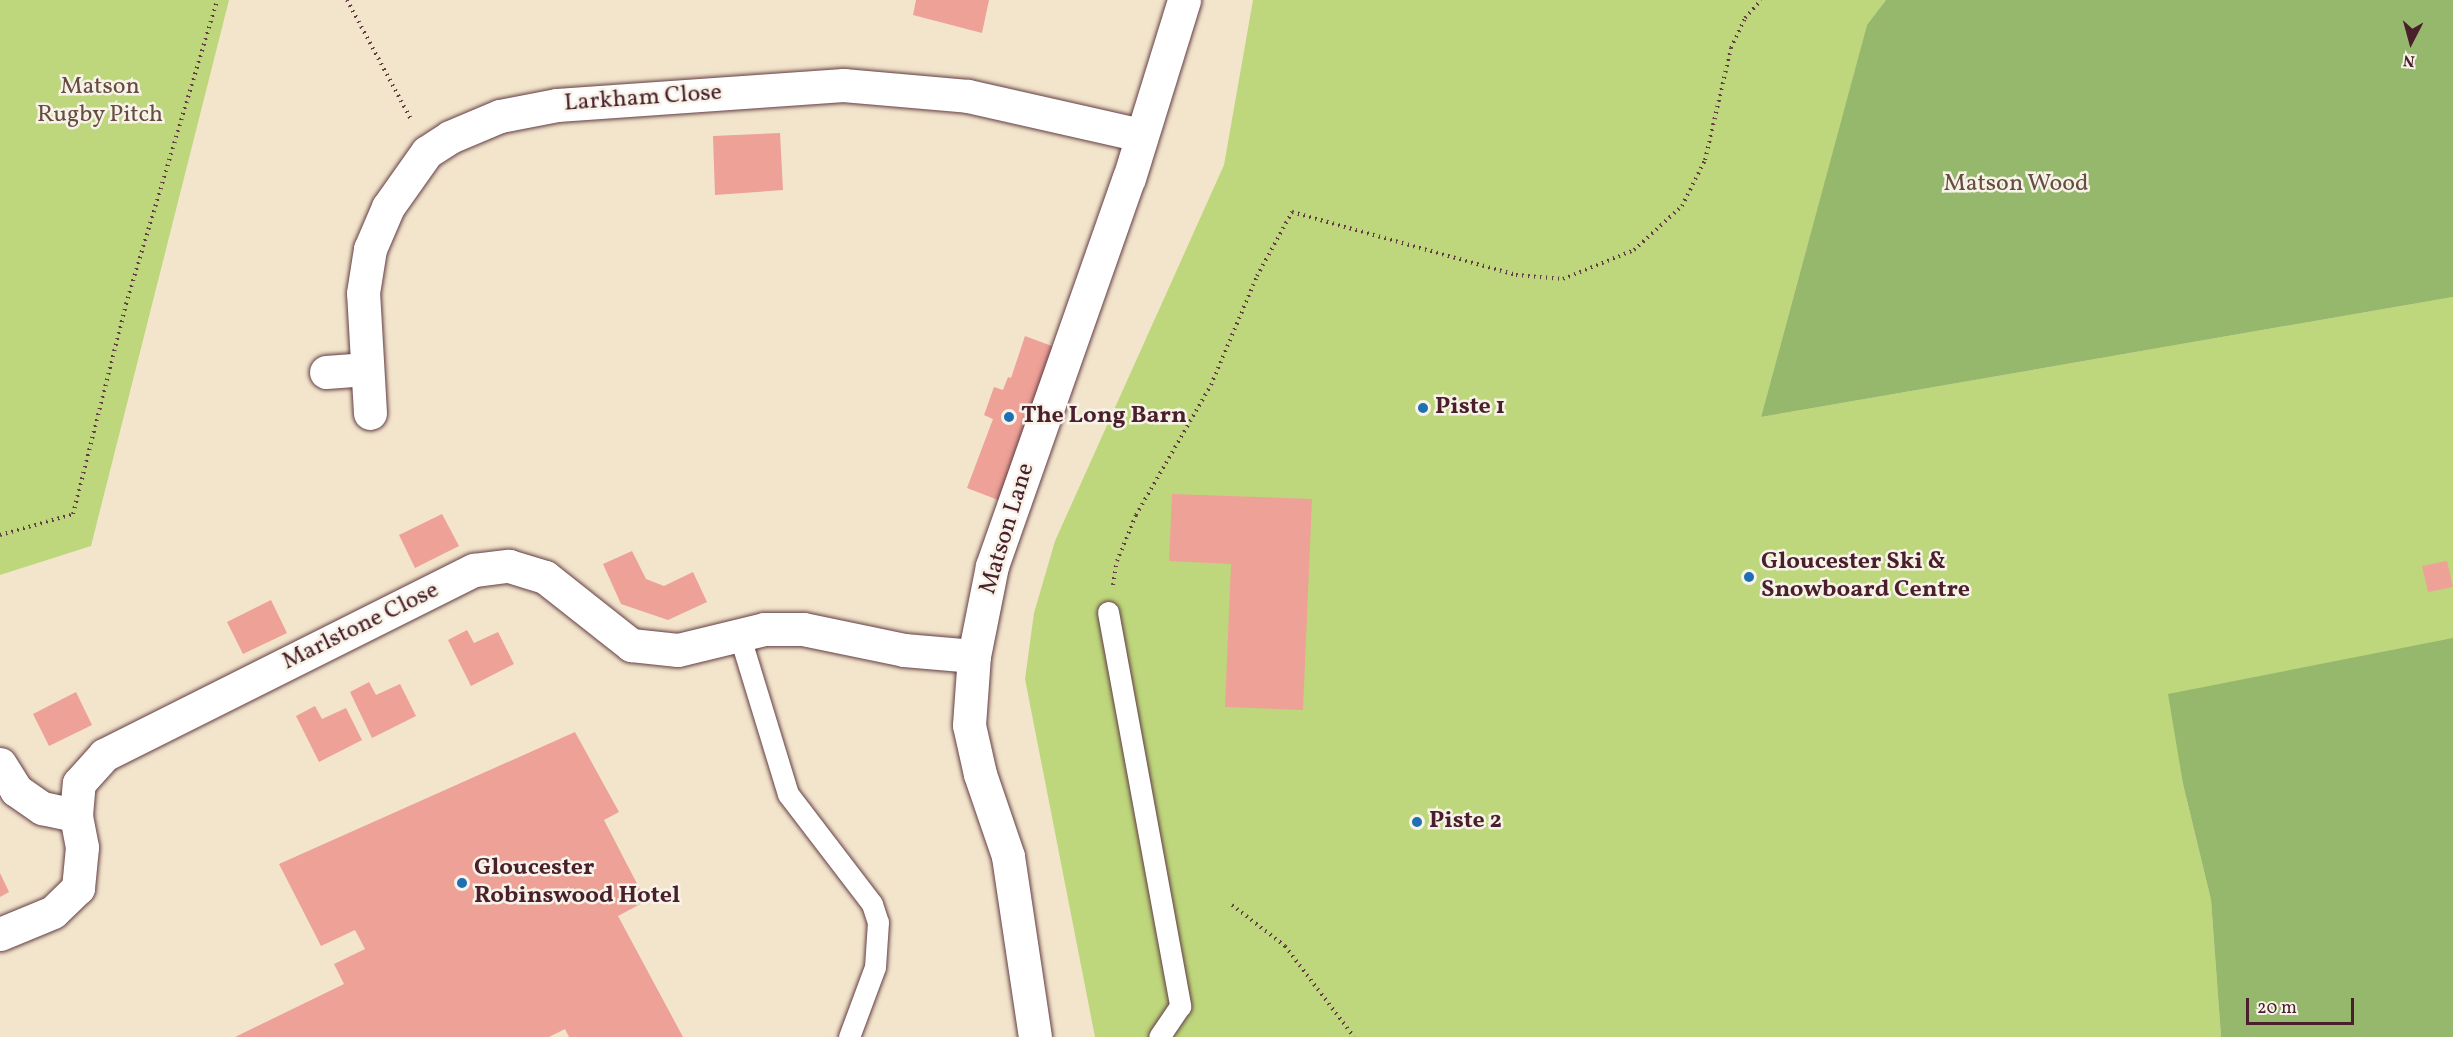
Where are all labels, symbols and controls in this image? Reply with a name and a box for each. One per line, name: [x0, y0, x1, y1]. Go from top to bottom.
north arrow: [2381, 12, 2441, 72]
text: N: [2402, 48, 2416, 71]
park label: Matson Rugby Pitch: [37, 74, 163, 130]
street label: Larkham Close: [563, 79, 723, 119]
park label: Matson Wood: [1943, 171, 2089, 199]
place label: Piste 1: [1435, 394, 1505, 422]
marker: Piste 1: [1416, 401, 1430, 415]
place label: The Long Barn: [1021, 403, 1187, 431]
marker: The Long Barn: [1002, 410, 1016, 424]
street label: Matson Lane: [974, 460, 1042, 598]
place label: Gloucester Ski & Snowboard Centre: [1761, 549, 1970, 605]
marker: Gloucester Ski & Snowboard Centre: [1742, 570, 1756, 584]
street label: Marlstone Close: [278, 577, 444, 677]
place label: Piste 2: [1429, 808, 1502, 836]
marker: Piste 2: [1410, 815, 1424, 829]
place label: Gloucester Robinswood Hotel: [474, 855, 680, 911]
marker: Gloucester Robinswood Hotel: [455, 876, 469, 890]
scale bar: [2249, 986, 2357, 1024]
text: 20 m: [2257, 996, 2297, 1021]

